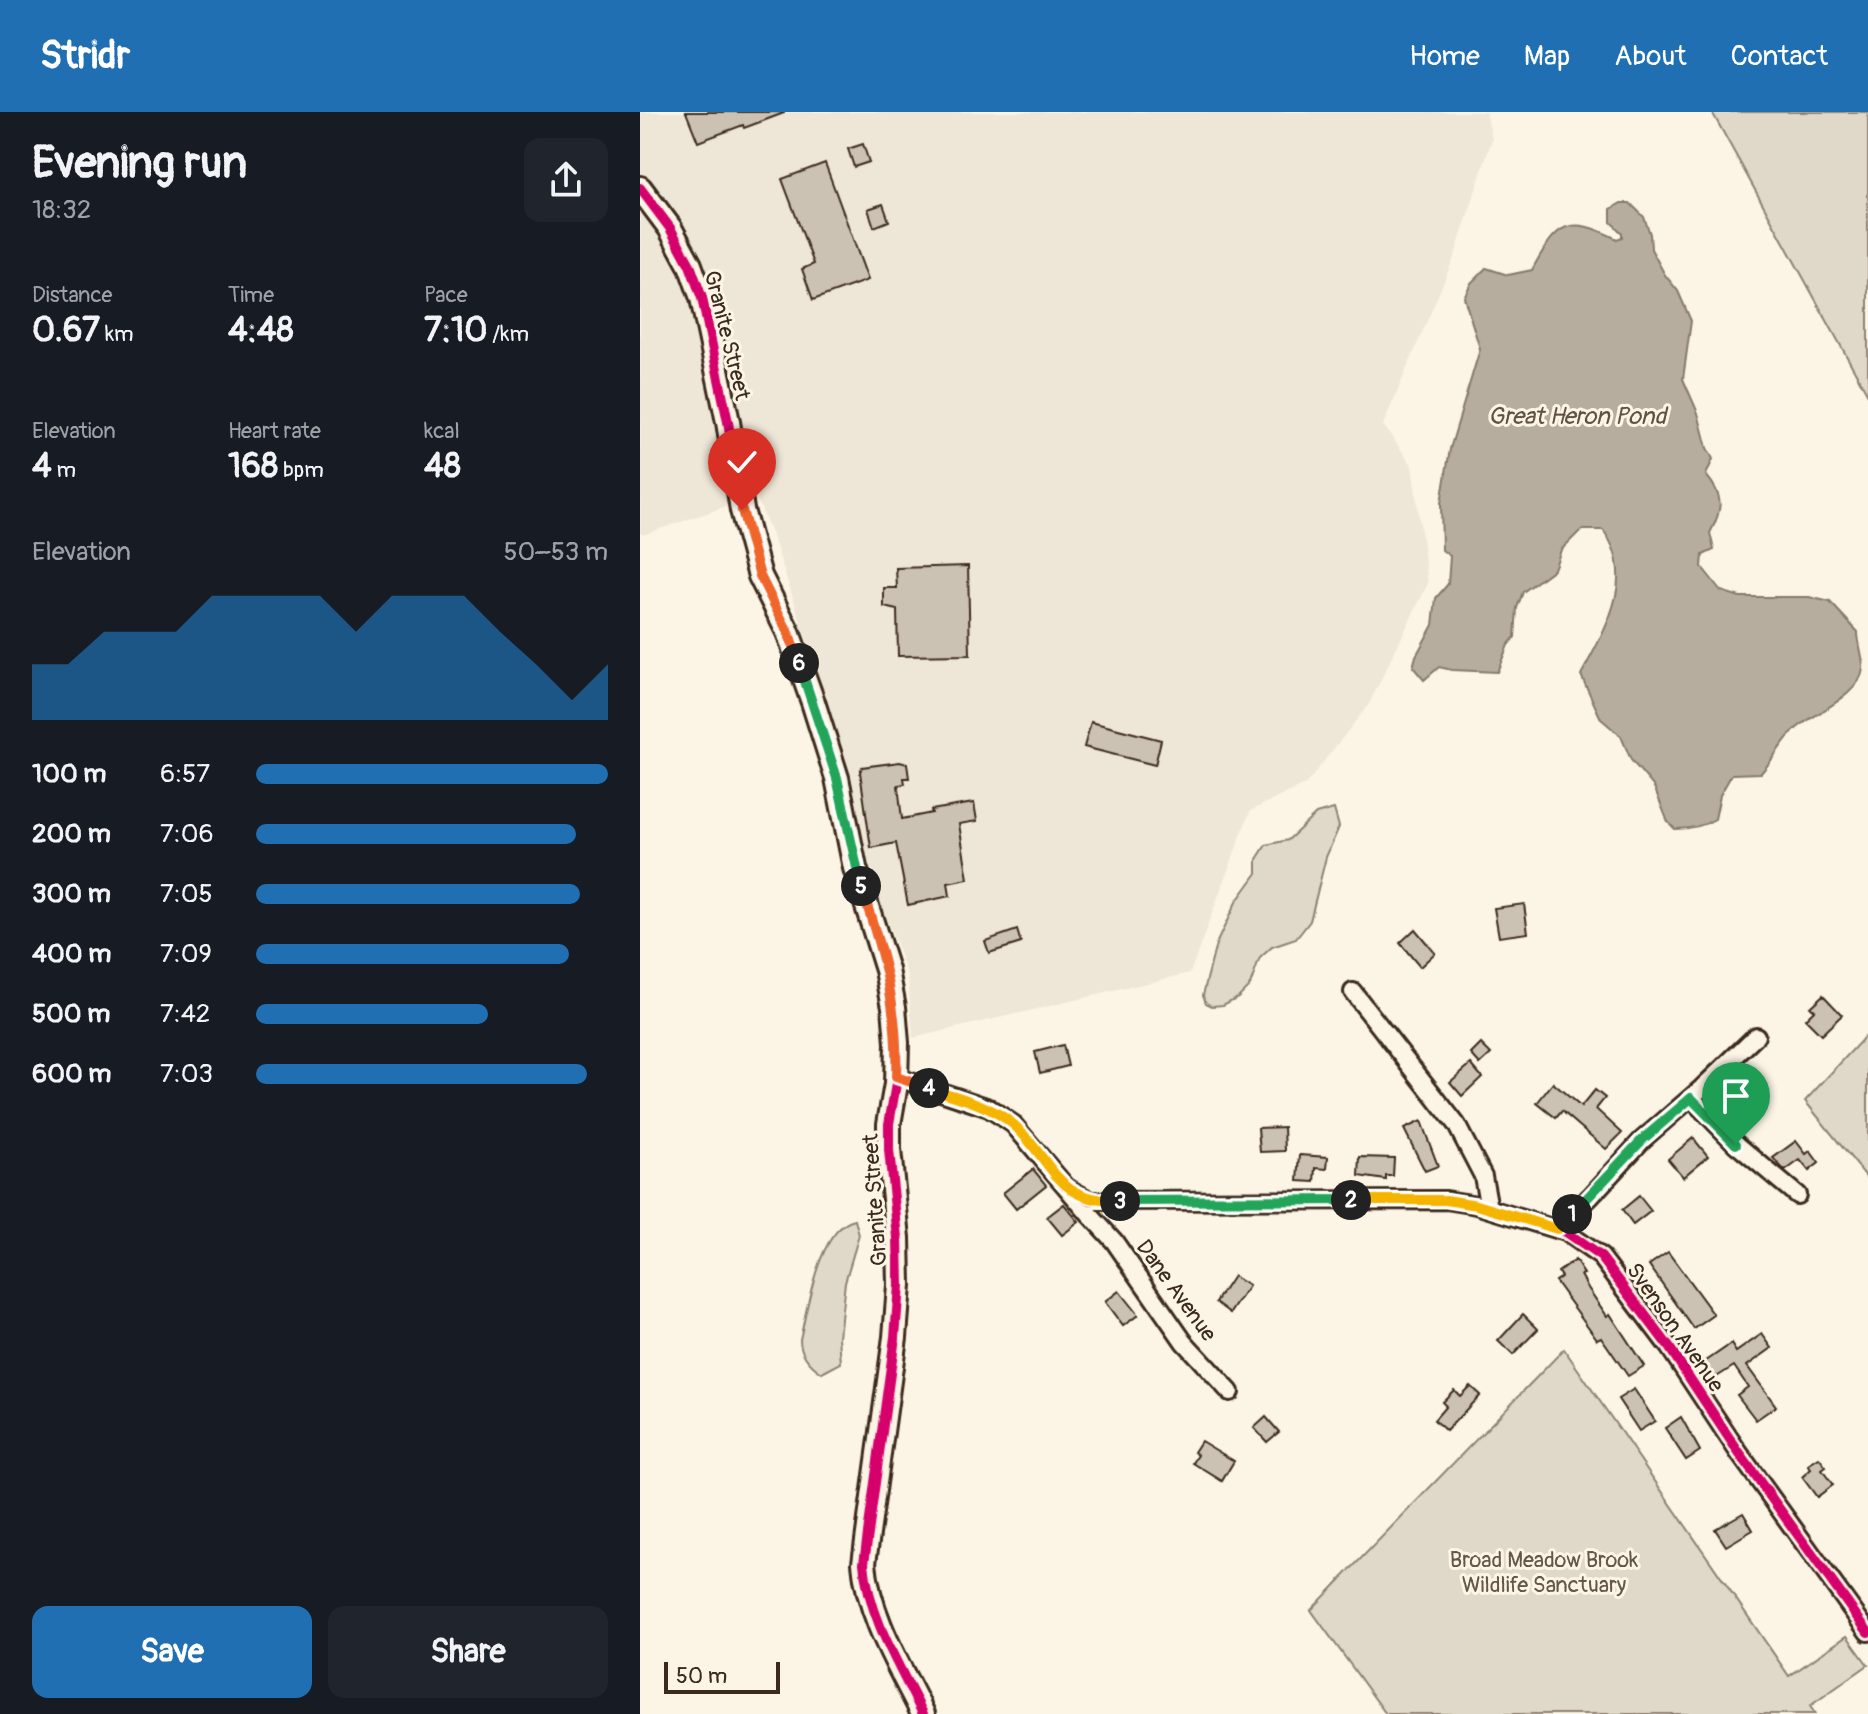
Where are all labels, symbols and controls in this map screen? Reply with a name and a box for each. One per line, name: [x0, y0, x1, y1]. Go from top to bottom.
text: Stridr: [40, 32, 130, 80]
text: Home: [1409, 39, 1480, 74]
text: Map: [1524, 39, 1570, 74]
text: About: [1614, 39, 1687, 74]
text: Contact: [1731, 39, 1828, 74]
text: Evening run: [32, 136, 247, 191]
button: share: [524, 138, 608, 222]
text: 18:32: [32, 194, 91, 226]
street label: Granite Street: [697, 268, 757, 403]
text: Distance: [32, 281, 112, 309]
text: Time: [228, 281, 274, 309]
text: Pace: [424, 281, 468, 309]
text: 0.67: [32, 309, 100, 352]
text: 4:48: [228, 309, 294, 352]
text: 7:10: [424, 309, 488, 352]
text: km: [100, 320, 134, 348]
text: /km: [488, 320, 529, 348]
water label: Great Heron Pond: [1488, 402, 1669, 431]
text: Elevation: [32, 417, 116, 445]
text: Heart rate: [228, 417, 321, 445]
text: kcal: [424, 417, 460, 445]
pin: [708, 428, 776, 510]
icon: check: [720, 440, 764, 484]
text: 4: [32, 445, 52, 488]
text: 168: [228, 445, 278, 488]
text: 48: [424, 445, 461, 488]
text: m: [52, 456, 76, 484]
text: bpm: [278, 456, 324, 484]
text: Elevation: [32, 536, 131, 568]
text: 50–53 m: [504, 536, 608, 568]
pin: 6: [779, 643, 819, 683]
text: 6: [793, 649, 805, 677]
text: 100 m: [32, 758, 106, 790]
text: 6:57: [160, 758, 210, 790]
text: 200 m: [32, 818, 111, 850]
text: 7:06: [160, 818, 214, 850]
pin: 5: [841, 866, 881, 906]
text: 5: [855, 872, 867, 900]
text: 300 m: [32, 878, 111, 910]
text: 7:05: [160, 878, 213, 910]
text: 400 m: [32, 938, 111, 970]
text: 7:09: [160, 938, 212, 970]
text: 500 m: [32, 998, 110, 1030]
text: 7:42: [160, 998, 210, 1030]
text: 600 m: [32, 1058, 111, 1090]
text: 7:03: [160, 1058, 213, 1090]
pin: [1702, 1062, 1770, 1144]
pin: 4: [909, 1068, 949, 1108]
text: 4: [923, 1074, 935, 1102]
icon: arrive: [1714, 1074, 1758, 1118]
street label: Granite Street: [856, 1133, 894, 1267]
pin: 2: [1331, 1180, 1371, 1220]
pin: 3: [1100, 1181, 1140, 1221]
text: 2: [1345, 1186, 1357, 1214]
text: 3: [1114, 1187, 1126, 1215]
pin: 1: [1552, 1194, 1592, 1234]
text: 1: [1568, 1200, 1576, 1228]
street label: Dane Avenue: [1130, 1234, 1223, 1347]
street label: Svenson Avenue: [1620, 1258, 1730, 1398]
park label: Broad Meadow Brook Wildlife Sanctuary: [1450, 1546, 1638, 1599]
button: Save: [32, 1606, 312, 1698]
button: Share: [328, 1606, 608, 1698]
scale bar: [664, 1658, 780, 1694]
text: 50 m: [676, 1662, 727, 1690]

